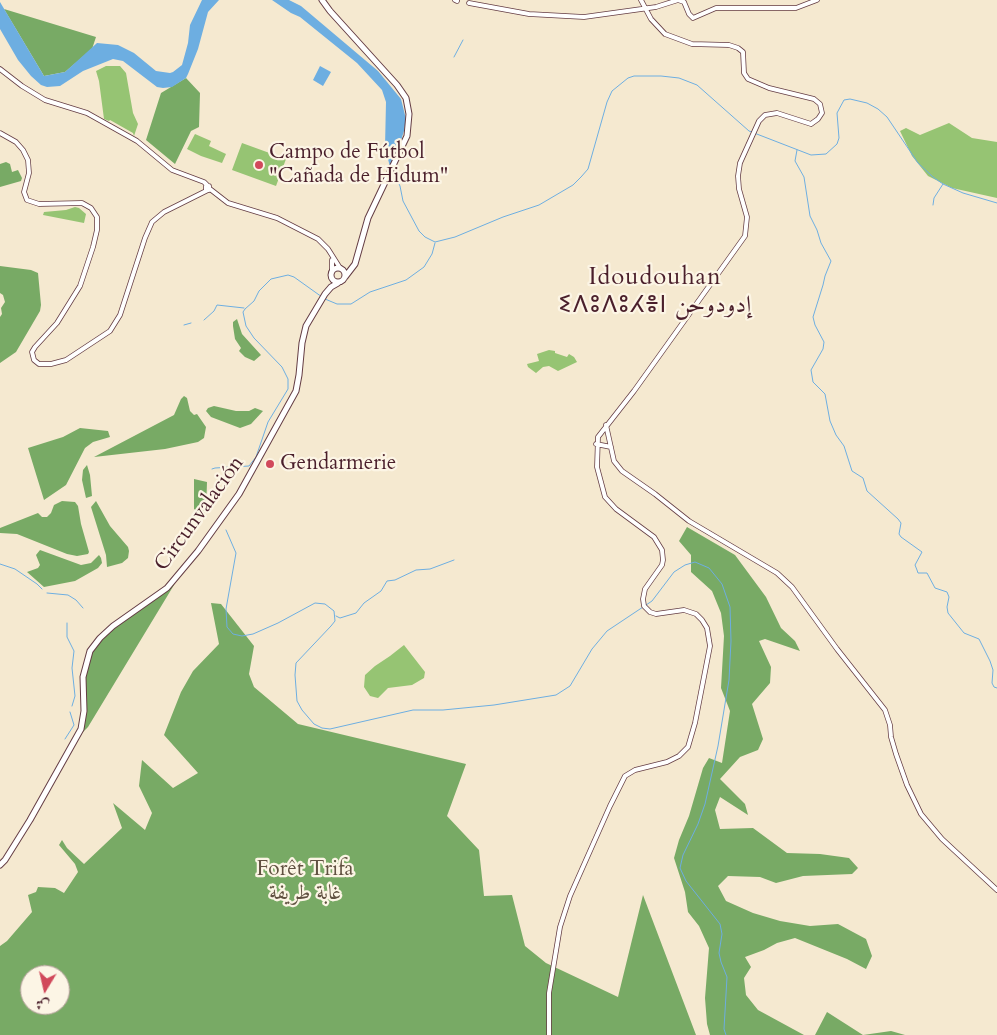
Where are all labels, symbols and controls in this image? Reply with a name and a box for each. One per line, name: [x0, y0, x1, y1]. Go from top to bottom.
place label: Campo de Fútbol "Cañada de Hidum": [269, 140, 448, 190]
marker: Campo de Fútbol "Cañada de Hidum": [253, 159, 265, 171]
district label: Idoudouhan ⵉⴷⵓⴷⵓⵃⴻⵏ إدودوحن: [563, 264, 747, 320]
place label: Gendarmerie: [280, 451, 396, 477]
street label: Circunvalación: [150, 452, 250, 576]
marker: Gendarmerie: [264, 458, 276, 470]
park label: Forêt Trifa غابة طريفة: [256, 857, 354, 907]
north arrow: [20, 965, 70, 1015]
text: ش: [34, 994, 51, 1015]

